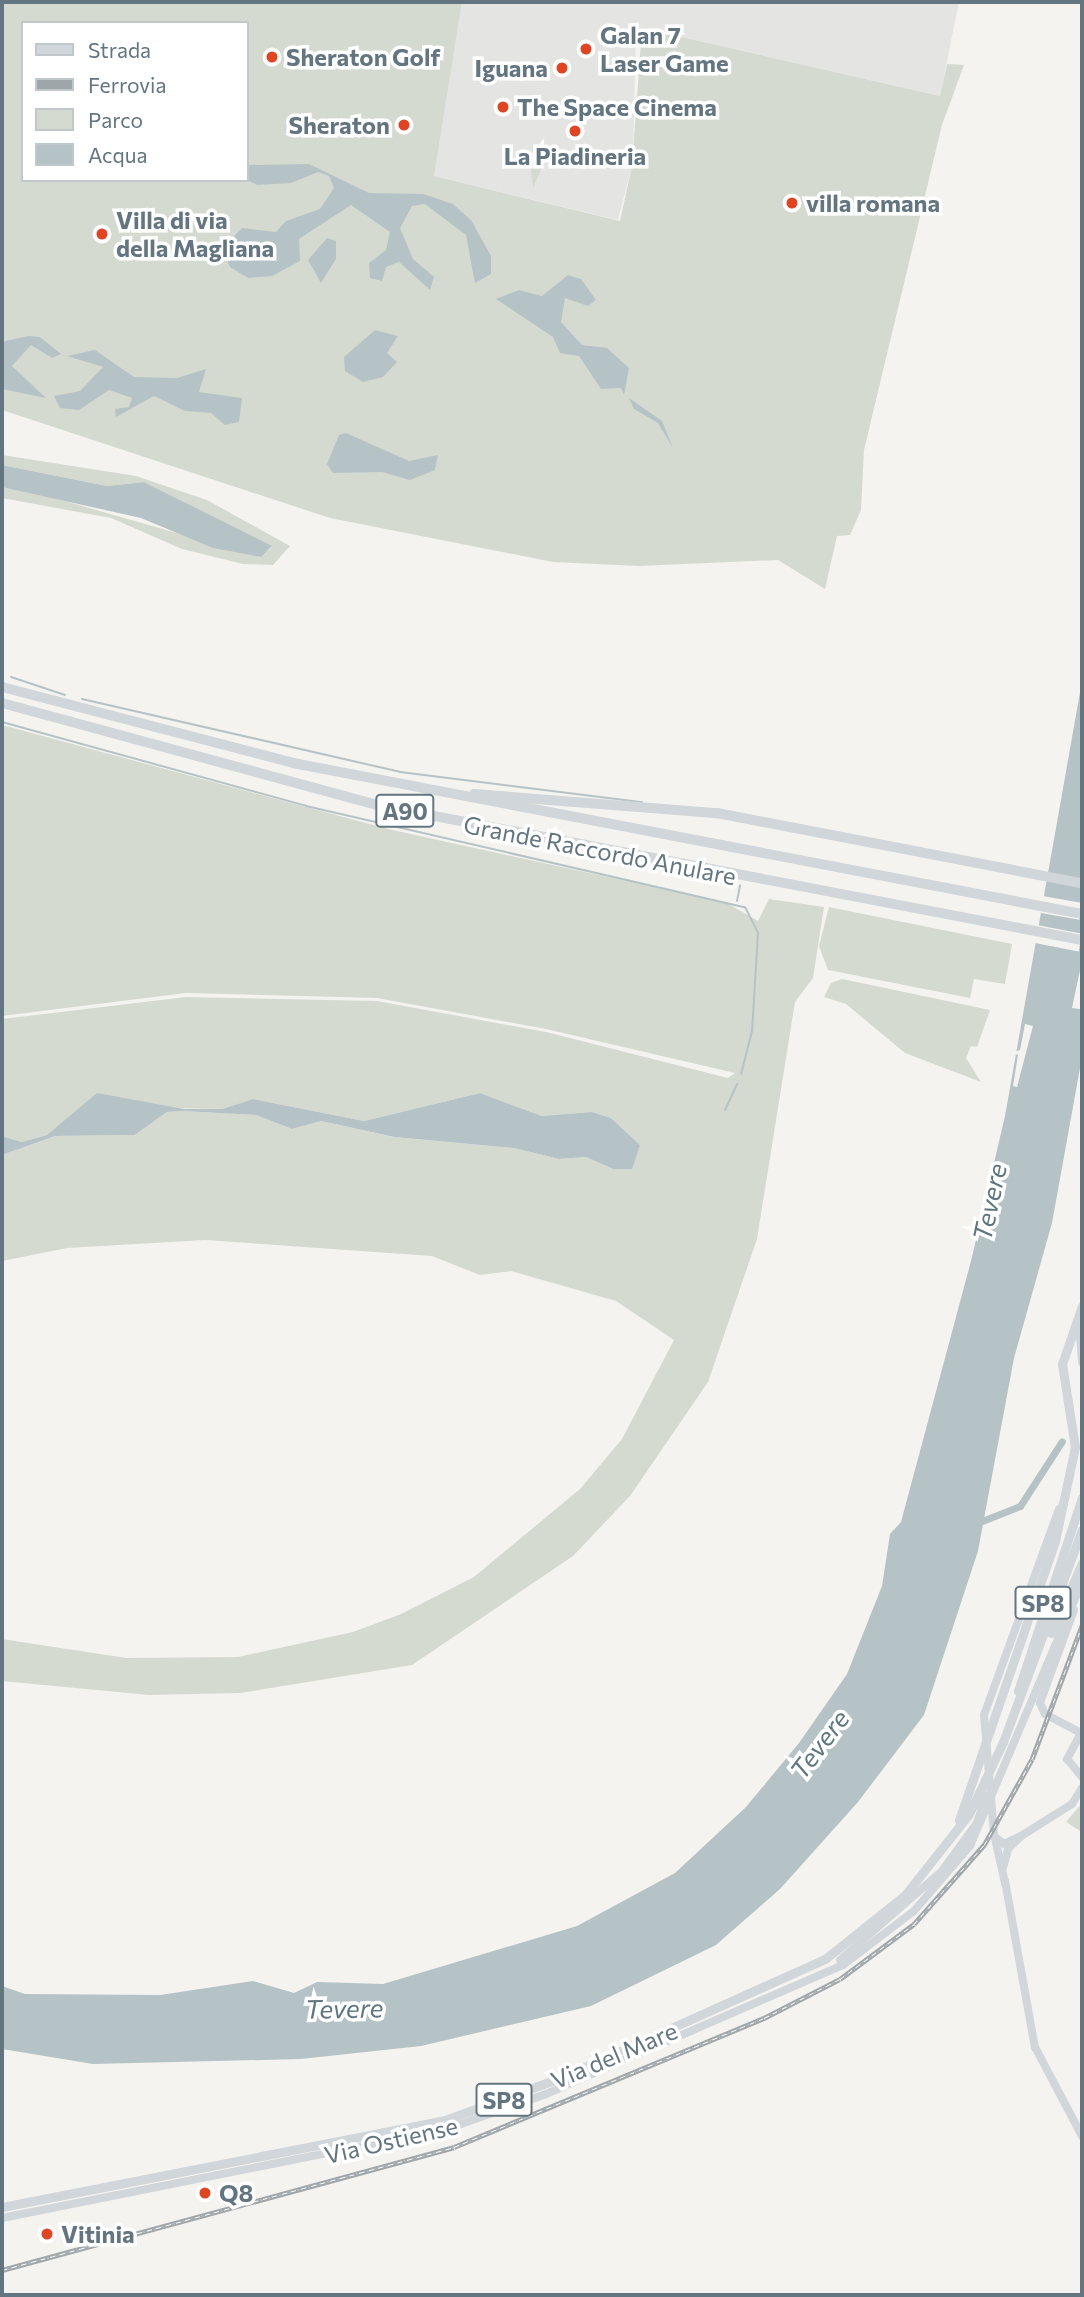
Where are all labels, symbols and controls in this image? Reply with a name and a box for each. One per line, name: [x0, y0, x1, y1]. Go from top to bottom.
legend: [21, 21, 248, 182]
place label: Galan 7 Laser Game: [600, 21, 729, 77]
text: Strada: [88, 37, 151, 62]
marker: Galan 7 Laser Game: [578, 41, 594, 57]
place label: Sheraton Golf: [286, 43, 440, 71]
marker: Sheraton Golf: [264, 49, 280, 65]
place label: Iguana: [474, 54, 548, 82]
marker: Iguana: [554, 60, 570, 76]
text: Ferrovia: [88, 72, 166, 97]
place label: The Space Cinema: [517, 93, 717, 121]
marker: The Space Cinema: [495, 99, 511, 115]
text: Parco: [88, 107, 143, 132]
place label: Sheraton: [288, 111, 390, 139]
marker: Sheraton: [396, 117, 412, 133]
marker: La Piadineria: [567, 123, 583, 139]
text: Acqua: [88, 142, 147, 167]
place label: La Piadineria: [504, 142, 646, 170]
place label: villa romana: [806, 189, 940, 217]
marker: villa romana: [784, 195, 800, 211]
place label: Villa di via della Magliana: [116, 206, 274, 262]
marker: Villa di via della Magliana: [94, 226, 110, 242]
road number: A90: [375, 792, 435, 831]
street label: Grande Raccordo Anulare: [461, 809, 739, 891]
water label: Tevere: [966, 1160, 1012, 1244]
road number: SP8: [1013, 1584, 1073, 1622]
water label: Tevere: [783, 1703, 855, 1785]
water label: Tevere: [304, 1992, 384, 2024]
street label: Via del Mare: [547, 2016, 681, 2094]
road number: SP8: [474, 2080, 534, 2120]
street label: Via Ostiense: [321, 2111, 461, 2169]
place label: Q8: [219, 2179, 253, 2207]
marker: Q8: [197, 2185, 213, 2201]
place label: Vitinia: [61, 2220, 135, 2248]
marker: Vitinia: [39, 2226, 55, 2242]

